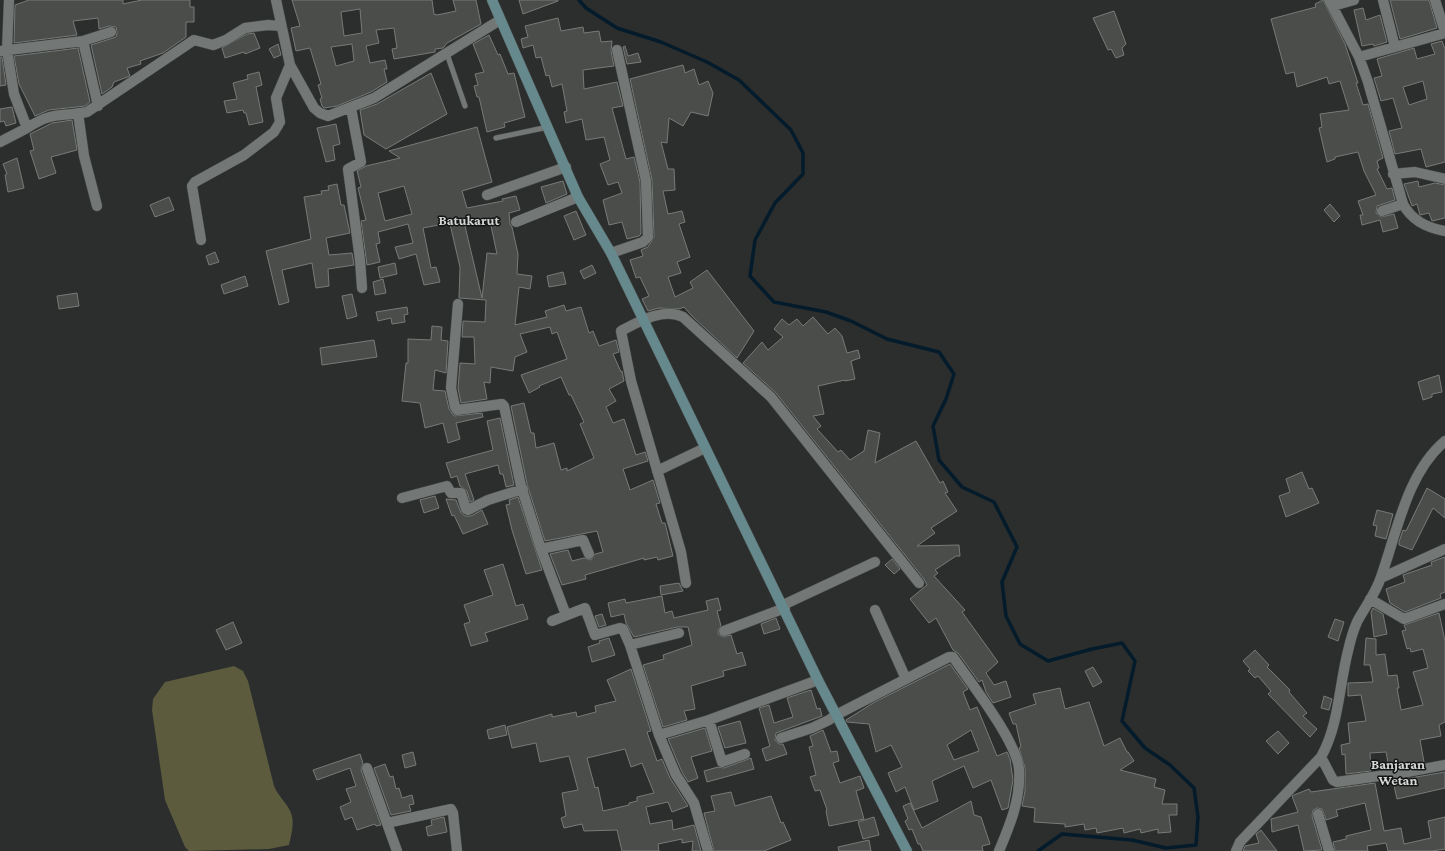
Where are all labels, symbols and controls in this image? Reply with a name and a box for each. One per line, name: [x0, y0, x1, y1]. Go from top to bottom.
district label: Batukarut: [439, 212, 500, 228]
district label: Banjaran Wetan: [1371, 756, 1425, 788]

